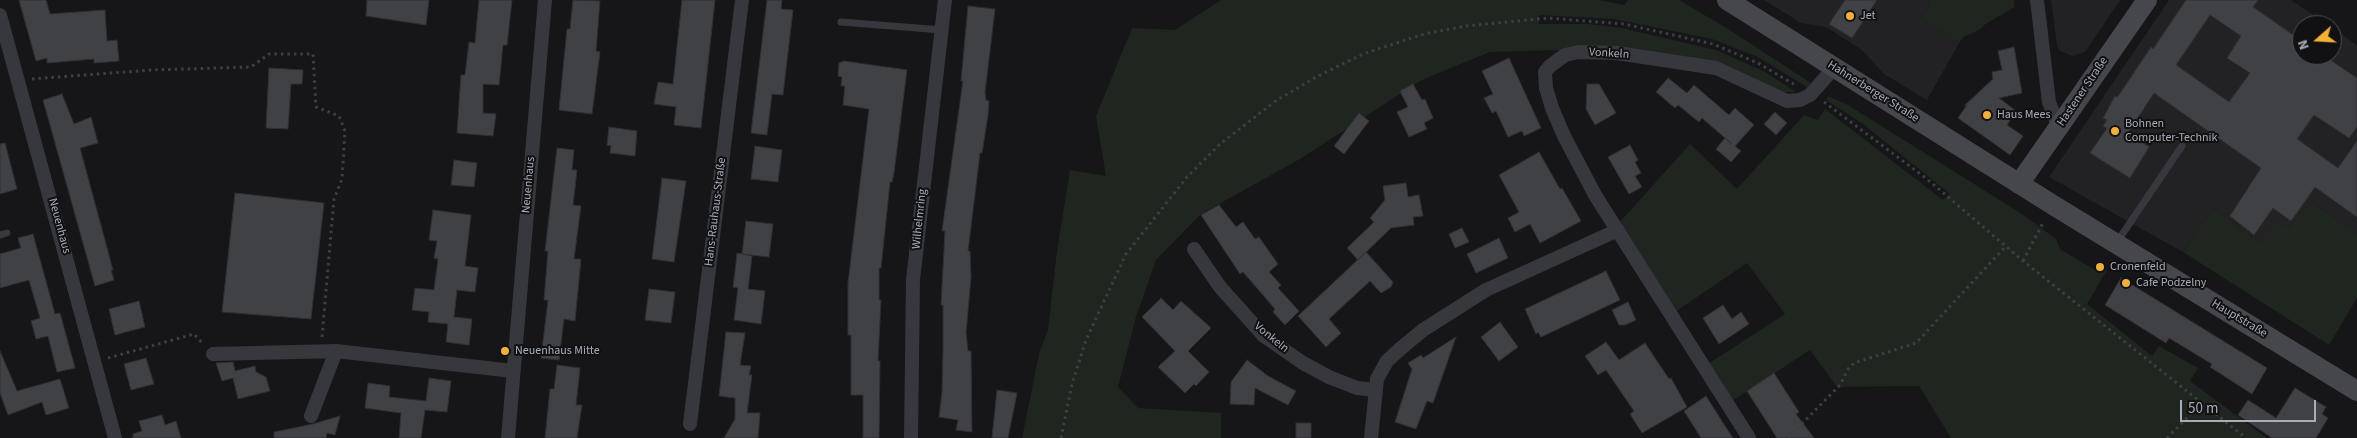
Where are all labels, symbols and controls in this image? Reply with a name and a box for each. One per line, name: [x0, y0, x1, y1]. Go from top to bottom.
place label: Jet: [1860, 9, 1876, 23]
marker: Jet: [1844, 10, 1856, 22]
north arrow: [2292, 15, 2342, 65]
text: N: [2293, 37, 2315, 52]
street label: Vonkeln: [1588, 45, 1630, 63]
street label: Hastener Straße: [2055, 55, 2111, 129]
street label: Hahnerberger Straße: [1825, 58, 1921, 126]
place label: Haus Mees: [1997, 108, 2050, 122]
marker: Haus Mees: [1981, 109, 1993, 121]
place label: Bohnen Computer-Technik: [2125, 117, 2217, 145]
marker: Bohnen Computer-Technik: [2109, 125, 2121, 137]
street label: Neuenhaus: [519, 156, 539, 214]
street label: Hans-Rauhaus-Straße: [702, 157, 730, 267]
street label: Wilhelmring: [910, 188, 930, 250]
street label: Neuenhaus: [45, 197, 73, 255]
place label: Cronenfeld: [2110, 260, 2166, 274]
marker: Cronenfeld: [2094, 261, 2106, 273]
place label: Cafe Podzelny: [2136, 276, 2206, 290]
marker: Cafe Podzelny: [2120, 277, 2132, 289]
street label: Hauptstraße: [2209, 297, 2269, 341]
street label: Vonkeln: [1251, 320, 1291, 356]
place label: Neuenhaus Mitte: [515, 344, 600, 358]
marker: Neuenhaus Mitte: [499, 345, 511, 357]
scale bar: [2182, 390, 2318, 422]
text: 50 m: [2188, 398, 2218, 419]

